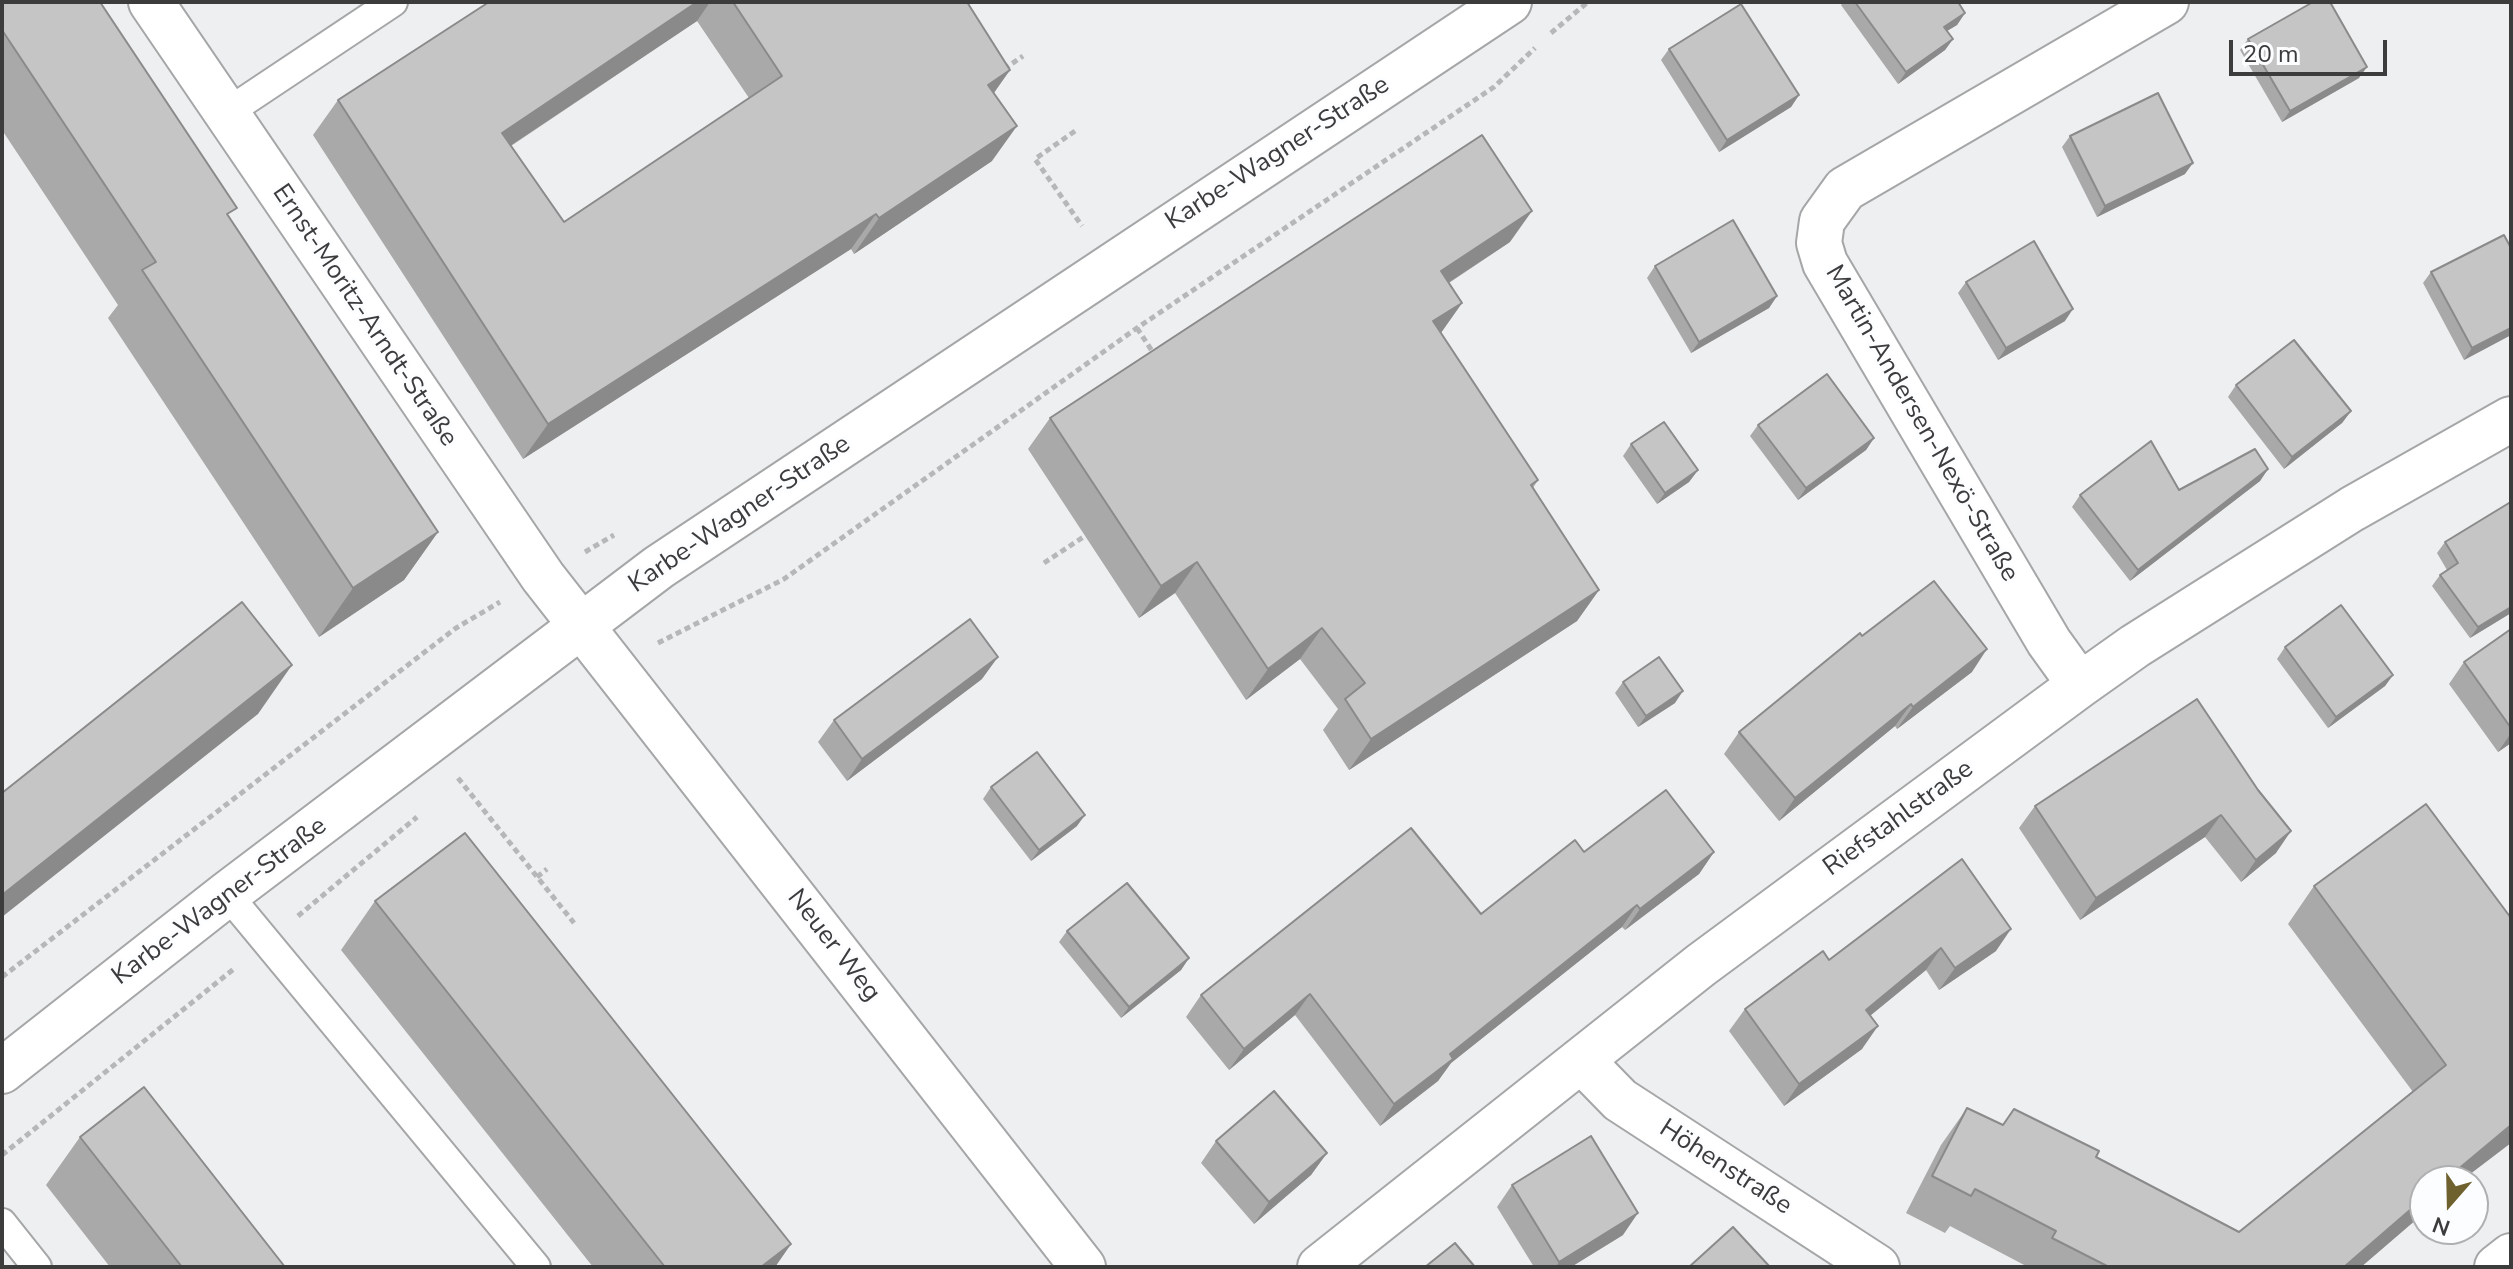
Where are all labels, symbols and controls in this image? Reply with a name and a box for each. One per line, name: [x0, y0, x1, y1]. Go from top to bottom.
scale bar: [2233, 24, 2391, 74]
text: 20 m: [2243, 38, 2299, 70]
street label: Karbe-Wagner-Straße: [1160, 70, 1396, 238]
street label: Ernst-Moritz-Arndt-Straße: [265, 179, 463, 453]
street label: Martin-Andersen-Nexö-Straße: [1818, 260, 2024, 588]
street label: Karbe-Wagner-Straße: [623, 429, 857, 601]
street label: Riefstahlstraße: [1818, 754, 1980, 884]
street label: Karbe-Wagner-Straße: [107, 811, 333, 993]
street label: Neuer Weg: [780, 884, 886, 1008]
street label: Höhenstraße: [1653, 1114, 1797, 1222]
north arrow: [2409, 1165, 2489, 1245]
text: N: [2429, 1209, 2454, 1243]

